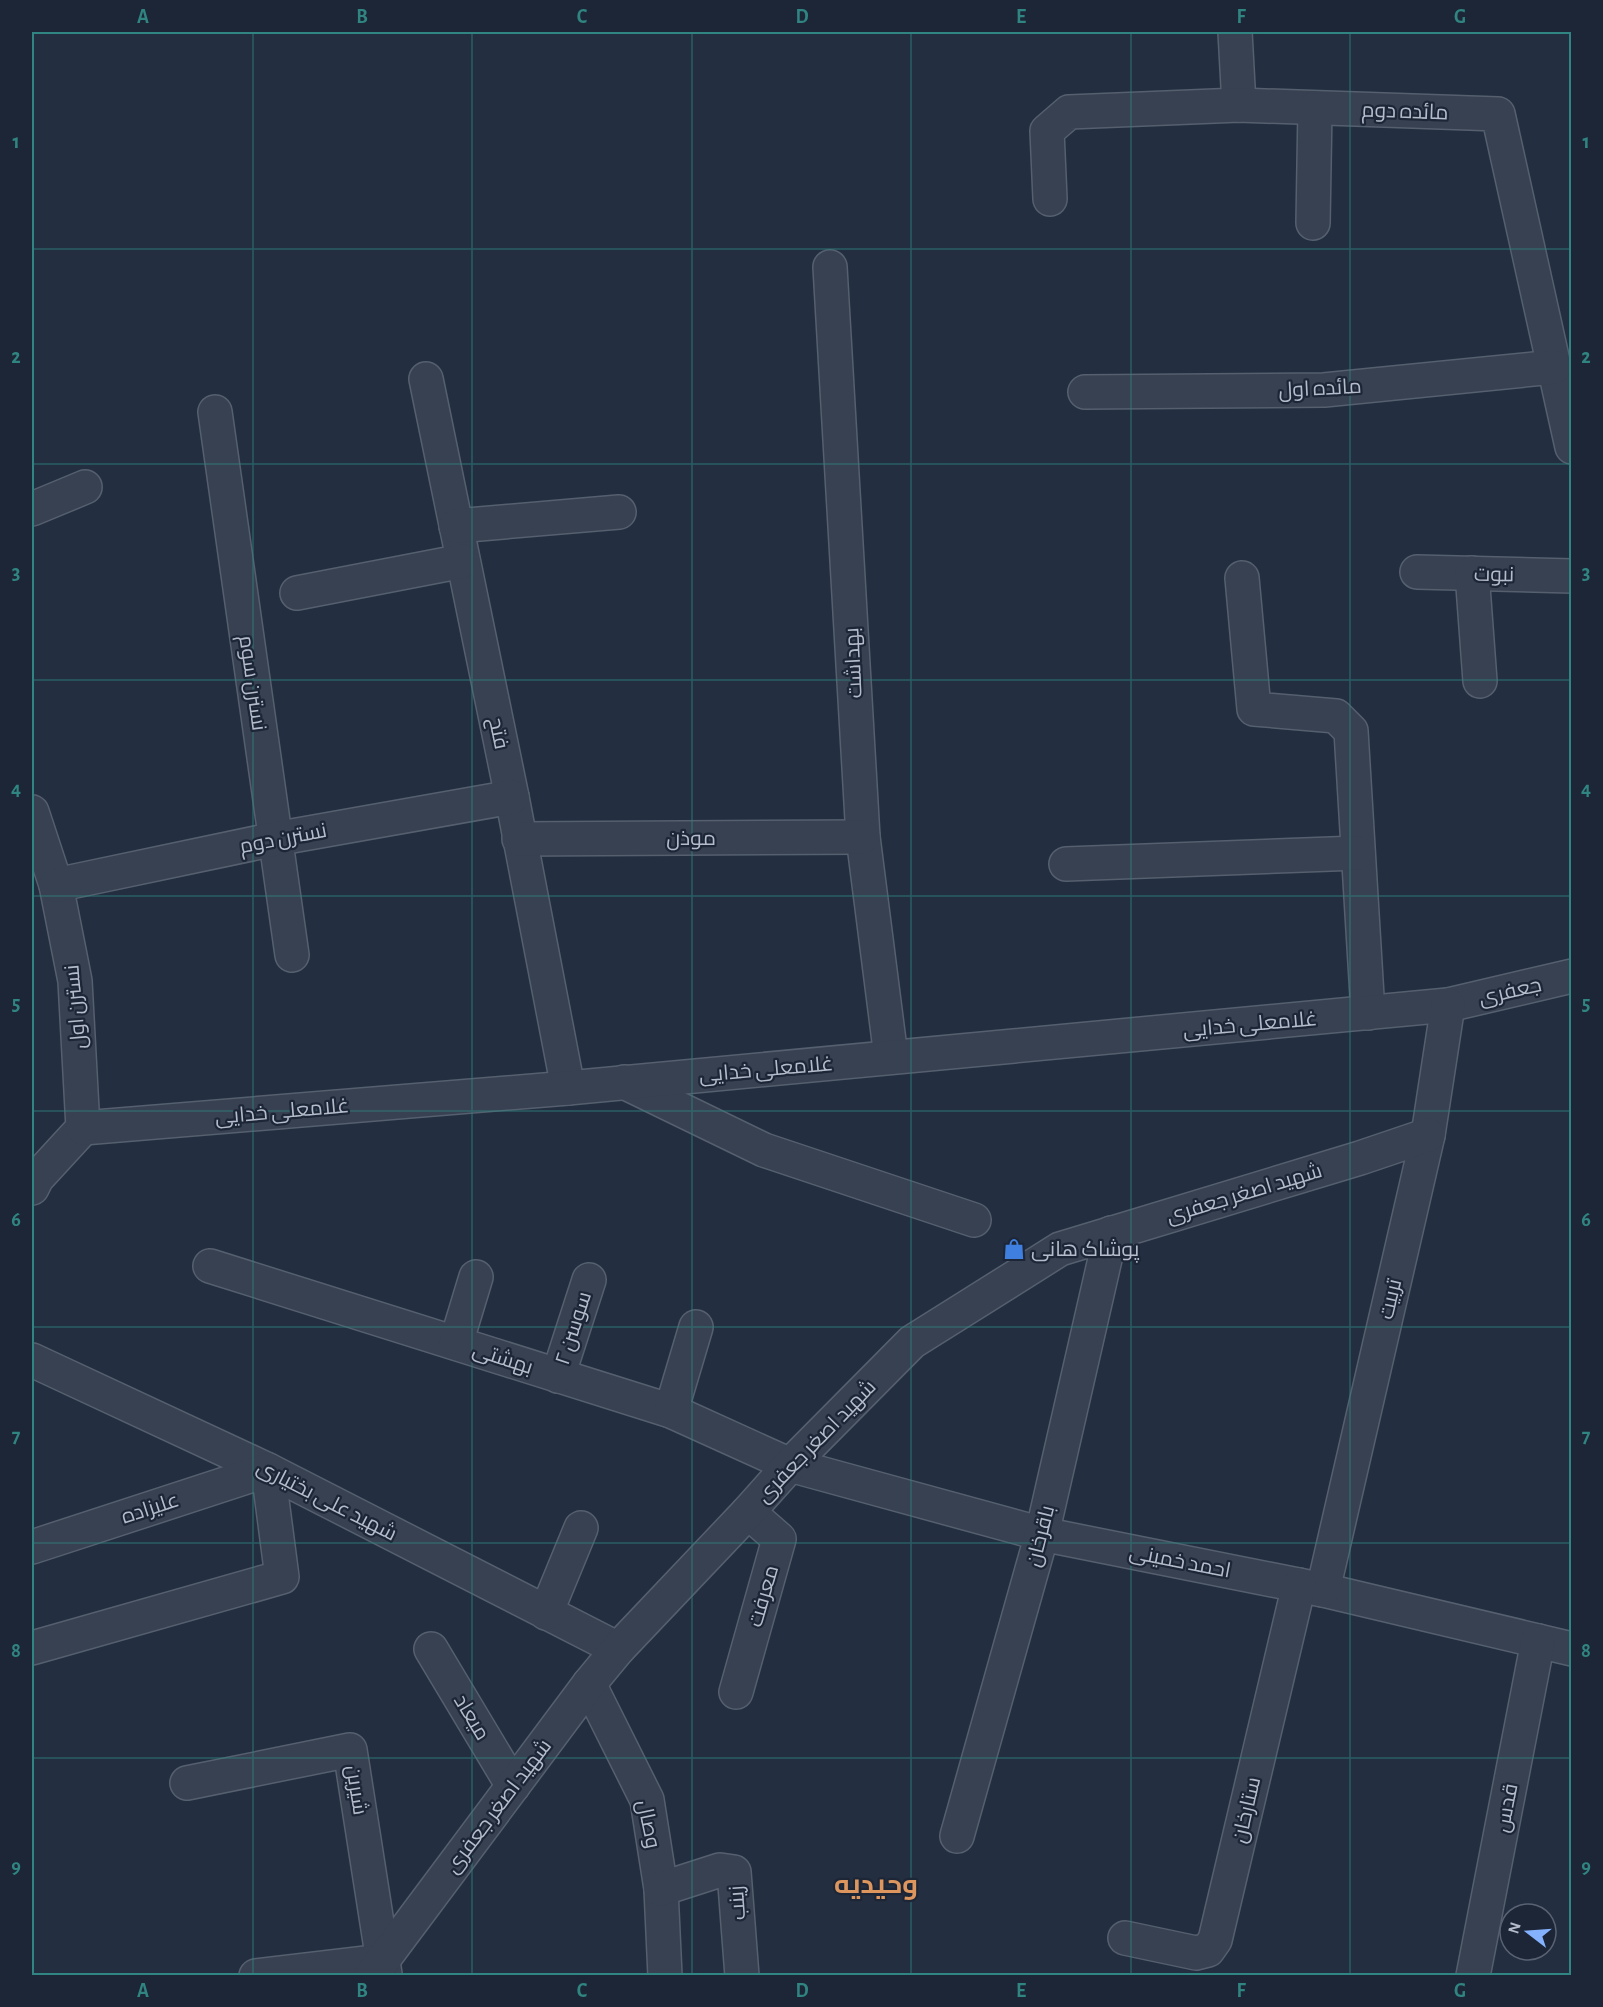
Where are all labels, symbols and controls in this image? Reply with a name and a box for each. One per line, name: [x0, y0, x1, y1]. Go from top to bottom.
text: A: [137, 7, 149, 27]
text: B: [356, 7, 368, 27]
text: C: [577, 7, 588, 27]
text: D: [795, 7, 809, 27]
text: E: [1016, 7, 1026, 27]
text: F: [1236, 7, 1246, 27]
text: G: [1454, 7, 1466, 27]
street label: مائده دوم: [1361, 99, 1449, 127]
text: 1: [12, 132, 20, 152]
text: 1: [1582, 132, 1590, 152]
text: 2: [11, 347, 21, 367]
text: 2: [1581, 347, 1591, 367]
street label: مائده اول: [1278, 376, 1362, 403]
text: 3: [12, 563, 20, 583]
text: 3: [1582, 563, 1590, 583]
street label: نبوت: [1474, 564, 1514, 586]
street label: بهداشت: [841, 627, 868, 699]
street label: نسترن سوم: [232, 634, 270, 733]
street label: فتح: [482, 715, 512, 752]
text: 4: [11, 779, 21, 799]
text: 4: [1581, 779, 1591, 799]
street label: نسترن دوم: [238, 820, 329, 860]
street label: موذن: [666, 828, 716, 851]
street label: نسترن اول: [61, 964, 92, 1050]
street label: جعفری: [1477, 974, 1544, 1011]
text: 5: [12, 994, 20, 1014]
text: 5: [1582, 994, 1590, 1014]
street label: غلامعلی خدایی: [1182, 1008, 1318, 1043]
street label: غلامعلی خدایی: [698, 1053, 834, 1088]
street label: غلامعلی خدایی: [214, 1095, 350, 1130]
street label: شهید اصغر جعفری: [1164, 1160, 1325, 1229]
text: 6: [11, 1210, 21, 1230]
text: 6: [1581, 1210, 1591, 1230]
shop icon: پوشاک هانی: [1002, 1237, 1026, 1261]
place label: پوشاک هانی: [1031, 1239, 1140, 1263]
street label: تربیت: [1376, 1276, 1406, 1322]
street label: سوسن ۲: [552, 1289, 597, 1368]
street label: بهشتی: [469, 1339, 536, 1380]
street label: شهید اصغر جعفری: [753, 1376, 881, 1508]
text: 7: [12, 1426, 21, 1446]
text: 7: [1582, 1426, 1591, 1446]
street label: شهید علی بختیاری: [252, 1456, 400, 1547]
street label: علیزاده: [119, 1489, 182, 1529]
street label: باقرخان: [1023, 1503, 1060, 1570]
street label: احمد خمینی: [1127, 1541, 1232, 1584]
street label: معرفت: [745, 1563, 783, 1630]
text: 8: [11, 1641, 21, 1661]
text: 8: [1581, 1641, 1591, 1661]
street label: میعاد: [450, 1691, 493, 1744]
street label: شهید اصغر جعفری: [441, 1735, 557, 1878]
street label: شیرین: [340, 1764, 371, 1817]
street label: ستارخان: [1229, 1775, 1266, 1846]
street label: قدس: [1491, 1782, 1523, 1835]
street label: وصال: [631, 1798, 664, 1851]
text: 9: [11, 1857, 21, 1877]
text: 9: [1581, 1857, 1591, 1877]
district label: وحیدیه: [834, 1871, 918, 1900]
street label: زینب: [726, 1885, 750, 1921]
north arrow: [1498, 1902, 1558, 1962]
text: N: [1505, 1920, 1524, 1936]
text: A: [137, 1981, 149, 2001]
text: B: [356, 1981, 368, 2001]
text: C: [577, 1981, 588, 2001]
text: D: [795, 1981, 809, 2001]
text: E: [1016, 1981, 1026, 2001]
text: F: [1236, 1981, 1246, 2001]
text: G: [1454, 1981, 1466, 2001]

